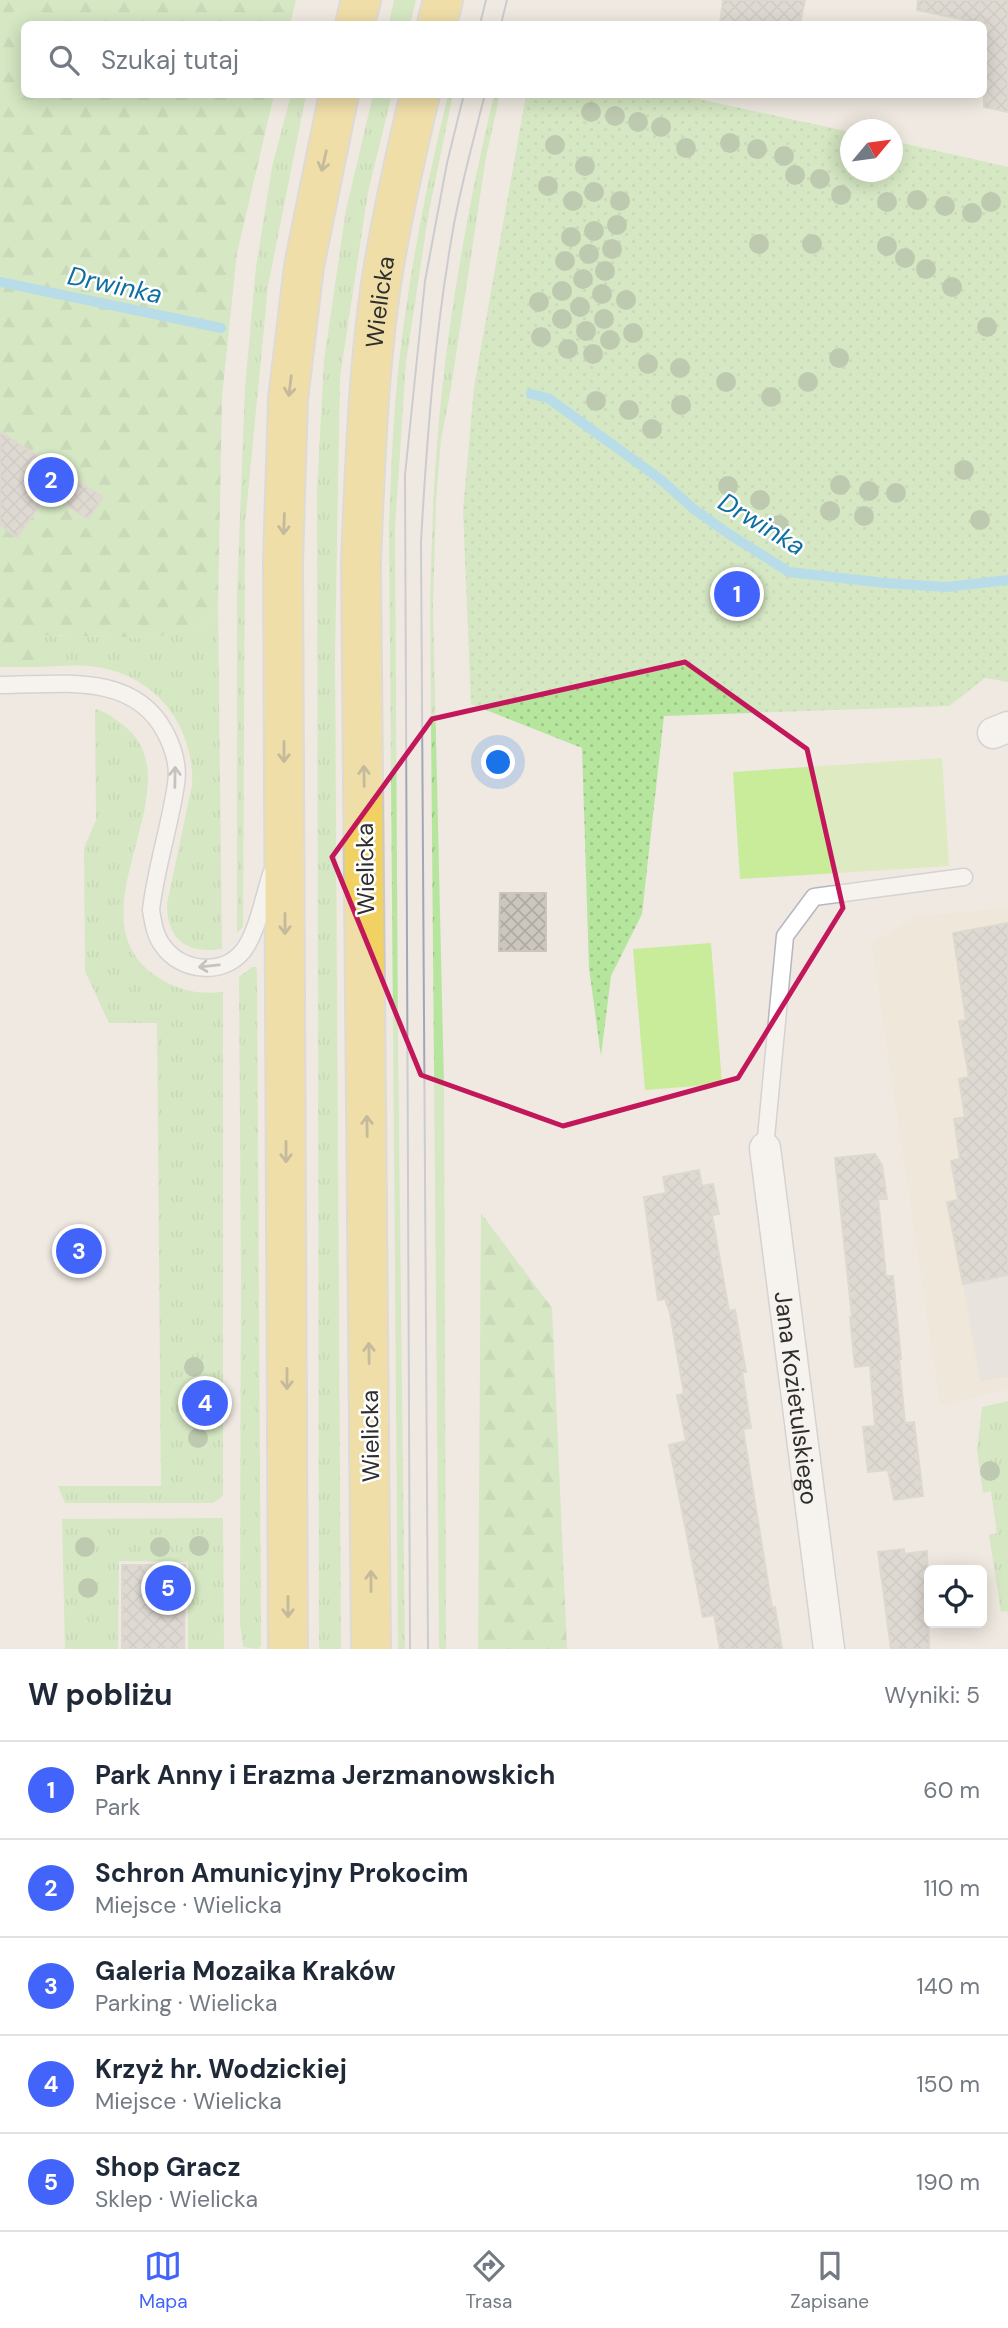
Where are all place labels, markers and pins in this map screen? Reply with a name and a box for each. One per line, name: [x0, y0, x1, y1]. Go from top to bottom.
pin: 2: [28, 454, 74, 506]
pin: 1: [714, 568, 760, 620]
pin: 3: [56, 1225, 102, 1277]
pin: 4: [182, 1377, 228, 1429]
pin: 5: [145, 1562, 191, 1614]

